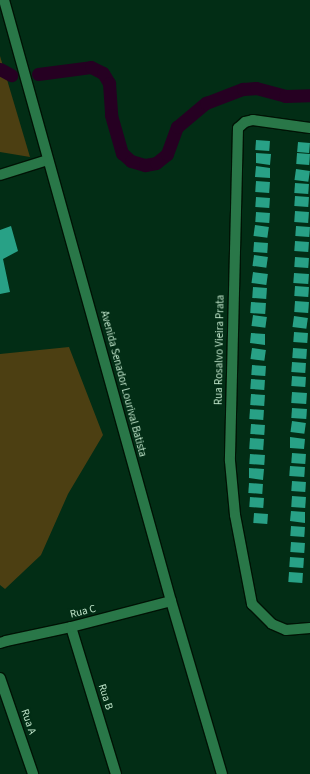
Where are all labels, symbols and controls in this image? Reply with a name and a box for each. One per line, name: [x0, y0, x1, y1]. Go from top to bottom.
street label: Rua Rosalvo Vieira Prata: [212, 295, 228, 405]
street label: Avenida Senador Lourival Batista: [97, 309, 149, 459]
street label: Rua C: [69, 602, 97, 622]
street label: Rua B: [95, 682, 115, 712]
street label: Rua A: [18, 708, 38, 736]

